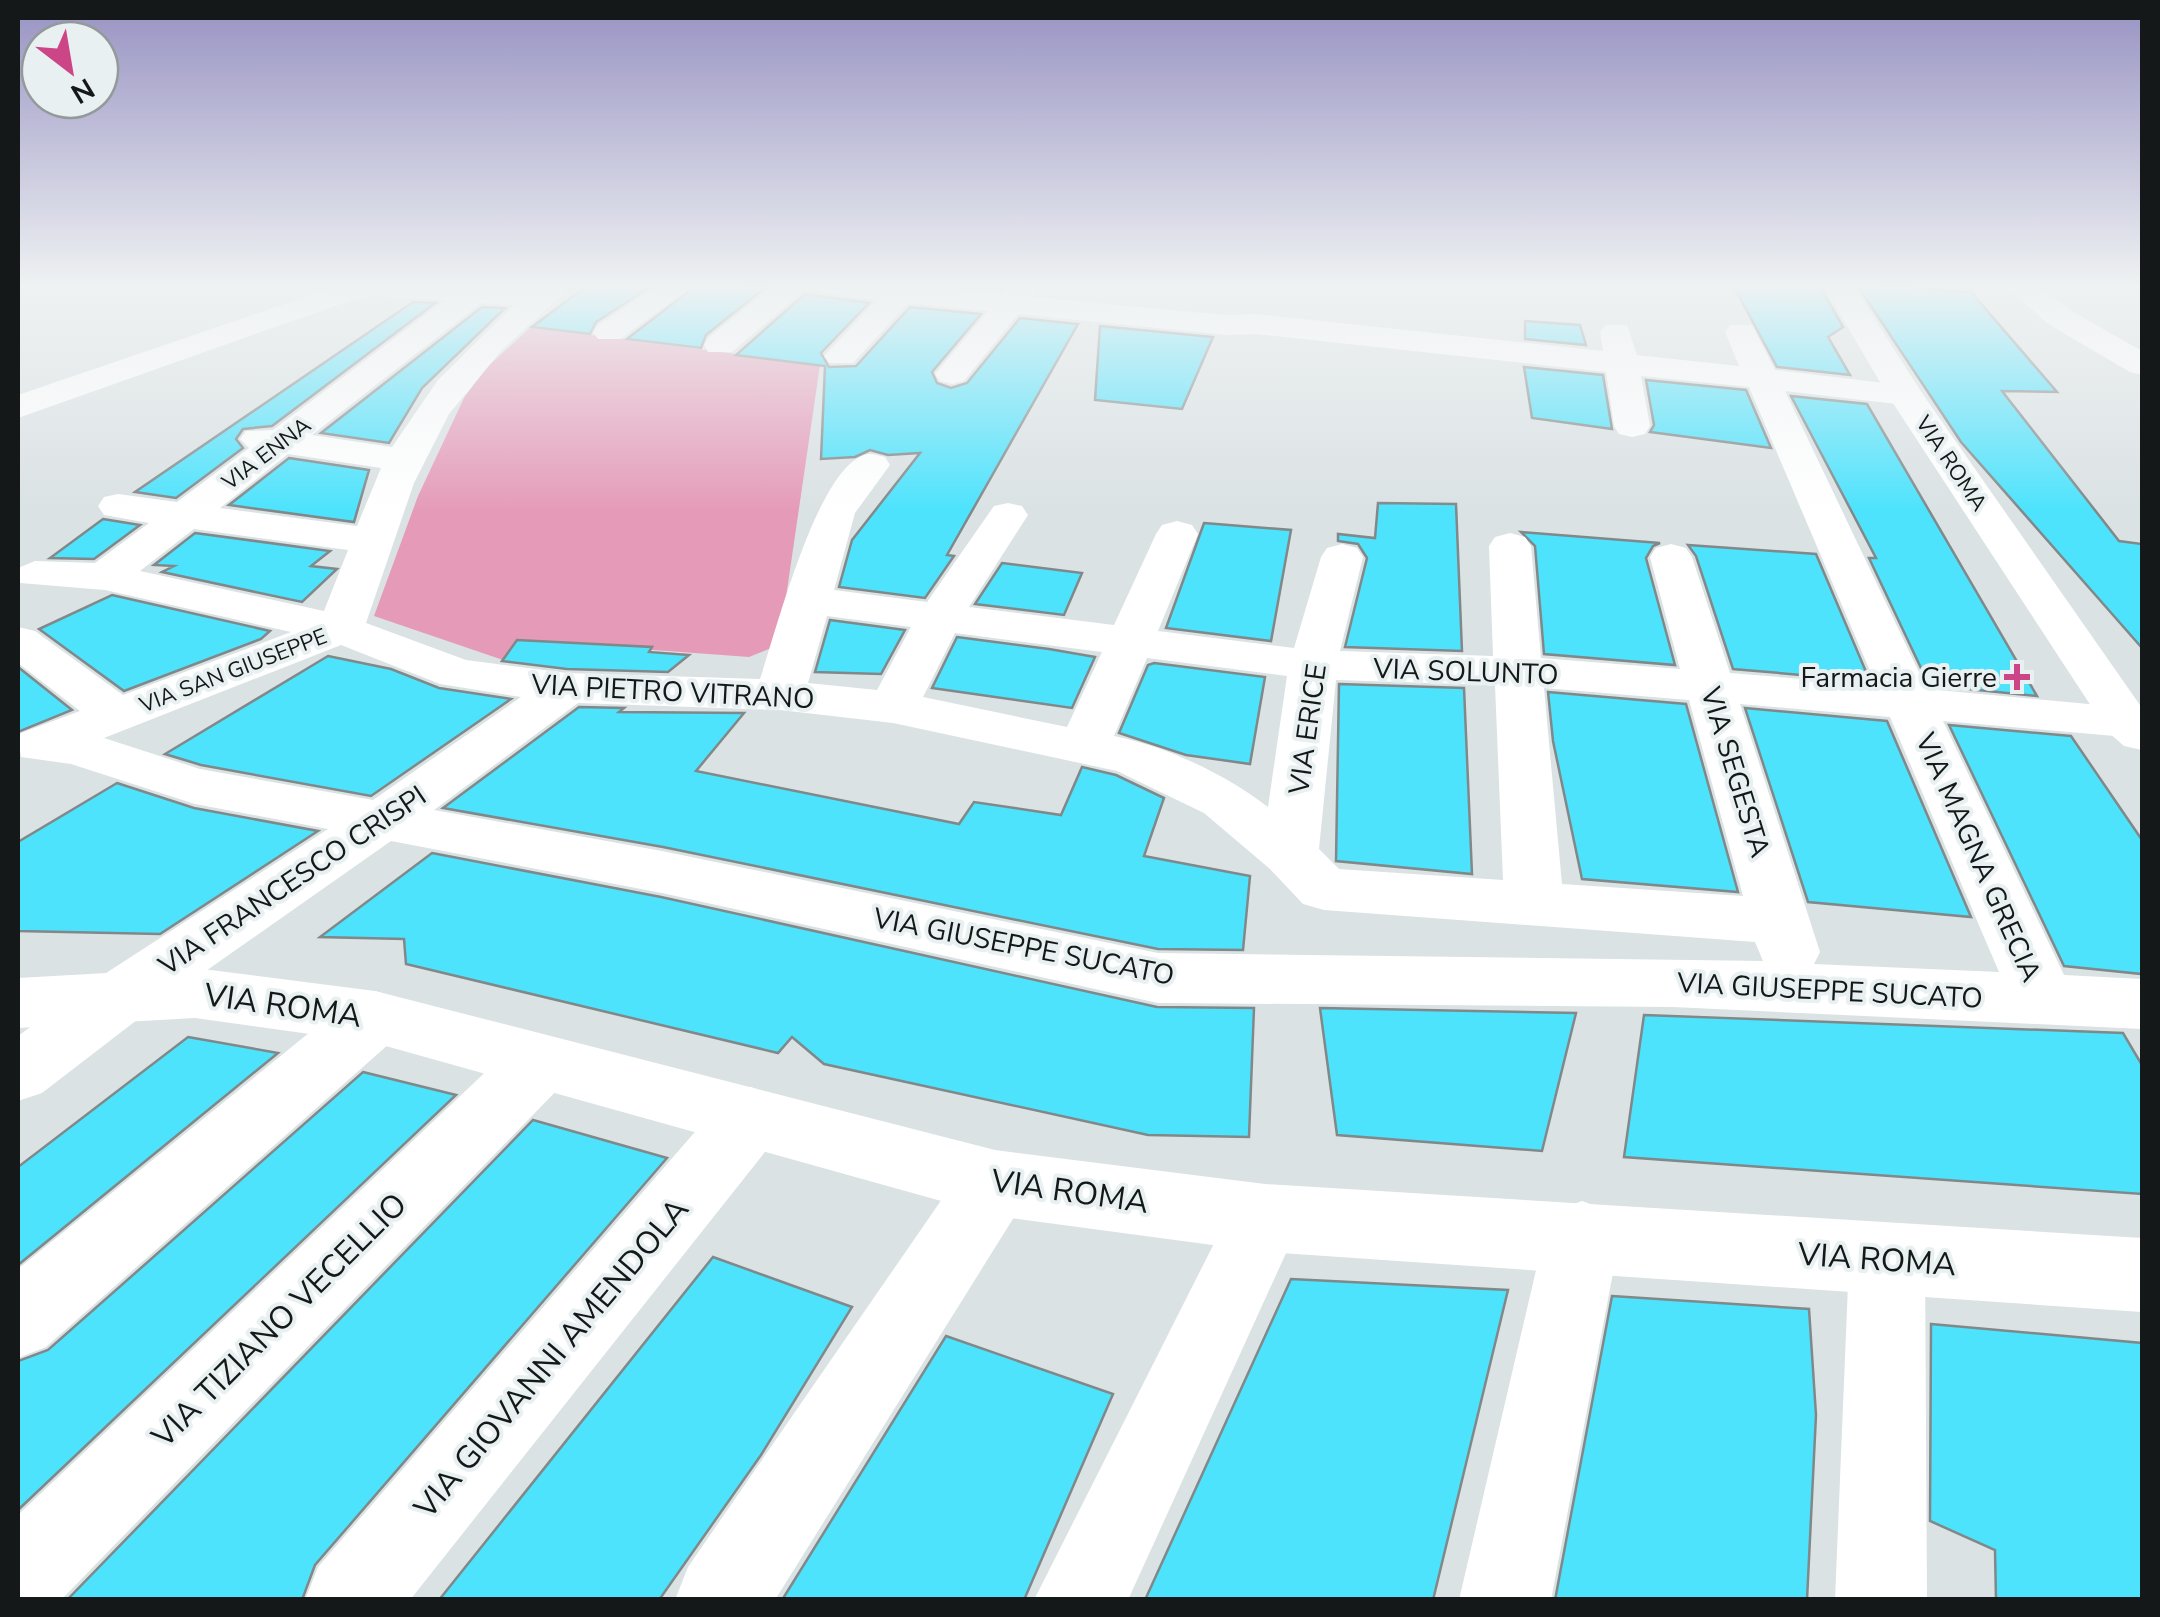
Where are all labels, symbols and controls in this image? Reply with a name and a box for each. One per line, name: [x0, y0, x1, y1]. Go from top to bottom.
north arrow: [20, 20, 120, 120]
text: N: [64, 69, 101, 112]
street label: VIA ROMA: [1908, 409, 1994, 517]
street label: VIA ENNA: [215, 411, 317, 498]
street label: VIA SAN GIUSEPPE: [134, 621, 331, 721]
street label: VIA SOLUNTO: [1372, 650, 1559, 694]
place label: Farmacia Gierre: [1801, 659, 1997, 697]
street label: VIA ERICE: [1280, 661, 1336, 798]
street label: VIA PIETRO VITRANO: [529, 666, 815, 718]
marker: Farmacia Gierre: [2006, 666, 2028, 688]
street label: VIA SEGESTA: [1691, 682, 1779, 862]
street label: VIA MAGNA GRECIA: [1906, 726, 2050, 988]
street label: VIA FRANCESCO CRISPI: [151, 777, 434, 985]
street label: VIA GIUSEPPE SUCATO: [869, 899, 1178, 995]
street label: VIA GIUSEPPE SUCATO: [1675, 964, 1984, 1018]
street label: VIA ROMA: [201, 973, 364, 1038]
street label: VIA ROMA: [988, 1159, 1151, 1224]
street label: VIA TIZIANO VECELLIO: [142, 1183, 416, 1458]
street label: VIA GIOVANNI AMENDOLA: [404, 1189, 698, 1528]
street label: VIA ROMA: [1796, 1232, 1957, 1286]

